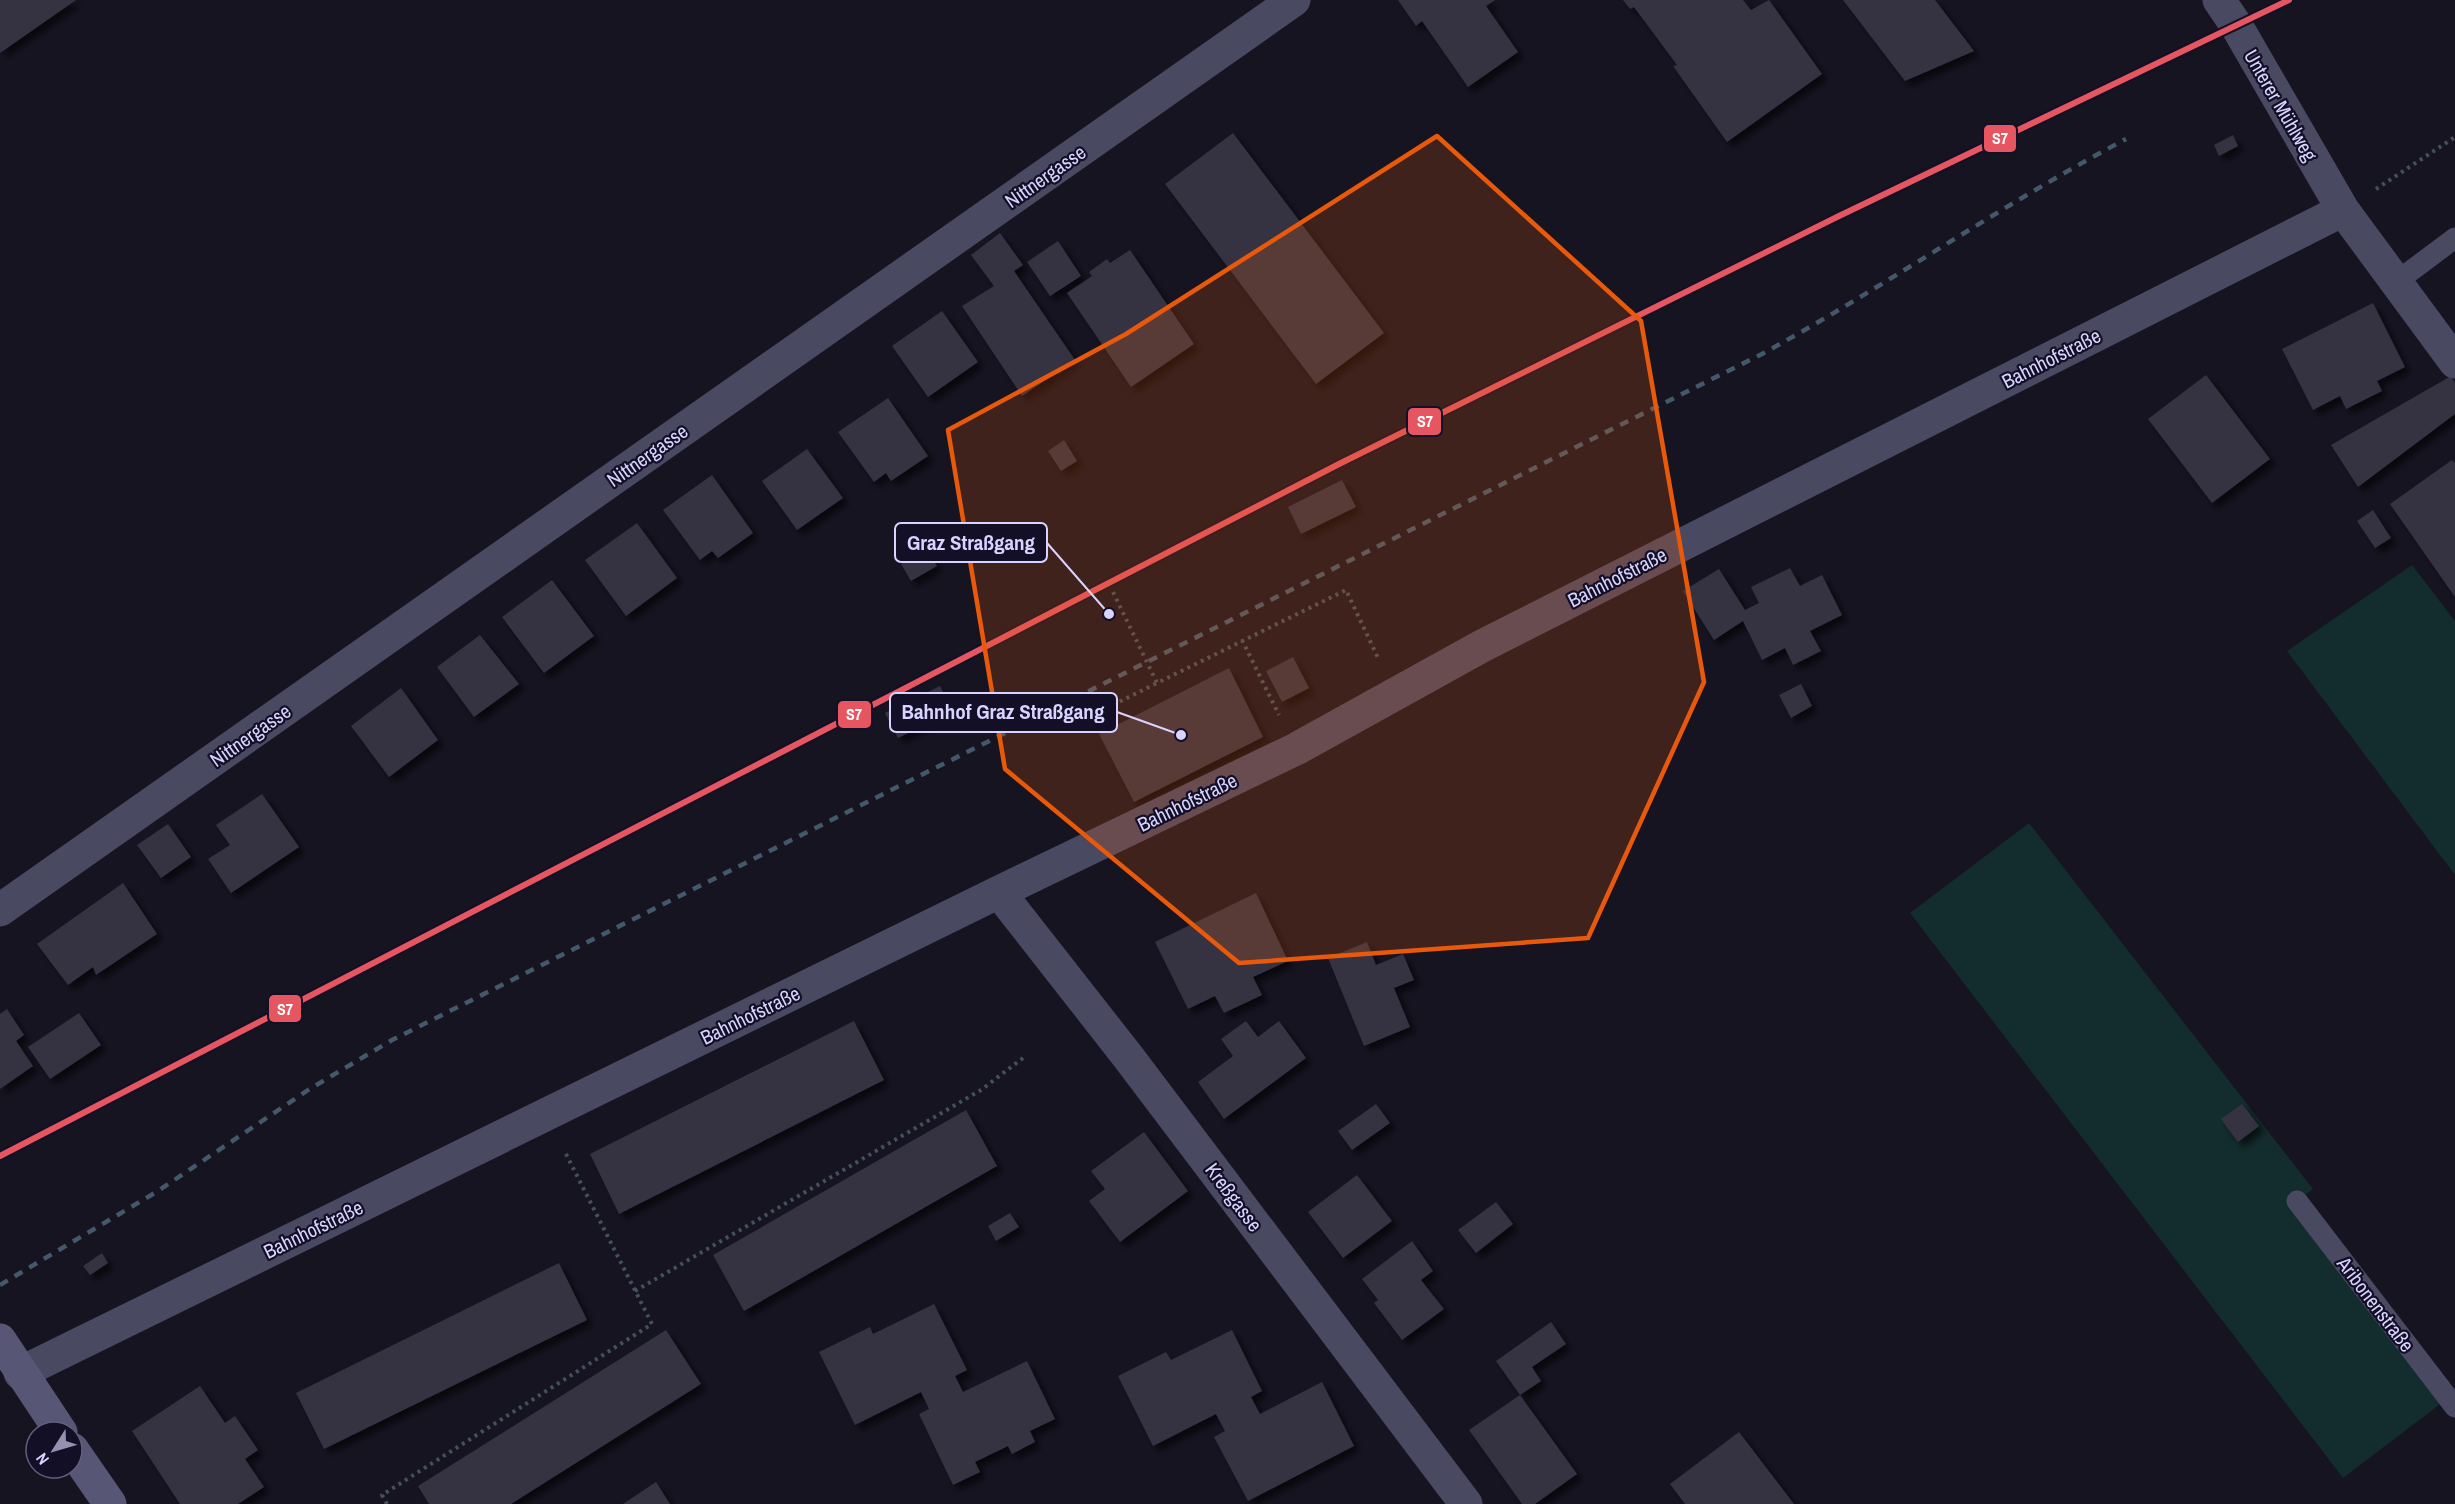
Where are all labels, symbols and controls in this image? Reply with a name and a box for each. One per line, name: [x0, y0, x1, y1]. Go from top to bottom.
street label: Unterer Mühlweg: [2238, 44, 2324, 166]
line badge: S7: [1983, 124, 2017, 153]
text: S7: [1992, 127, 2008, 149]
street label: Nittnergasse: [999, 138, 1091, 214]
street label: Bahnhofstraße: [1997, 322, 2105, 394]
line badge: S7: [1407, 407, 1442, 436]
text: S7: [1417, 410, 1433, 432]
street label: Nittnergasse: [601, 417, 693, 493]
callout: Graz Straßgang: [895, 523, 1047, 562]
text: Graz Straßgang: [907, 528, 1036, 557]
street label: Bahnhofstraße: [1563, 541, 1671, 613]
callout: Bahnhof Graz Straßgang: [890, 693, 1117, 732]
street label: Nittnergasse: [204, 697, 296, 773]
text: Bahnhof Graz Straßgang: [902, 697, 1105, 726]
line badge: S7: [837, 700, 872, 729]
text: S7: [846, 703, 862, 725]
street label: Bahnhofstraße: [1133, 766, 1241, 838]
street label: Bahnhofstraße: [696, 979, 804, 1051]
line badge: S7: [268, 994, 302, 1023]
text: S7: [277, 998, 293, 1020]
street label: Kreßgasse: [1199, 1157, 1269, 1237]
street label: Bahnhofstraße: [259, 1193, 367, 1265]
street label: Aribonenstraße: [2331, 1250, 2421, 1357]
north arrow: [24, 1420, 84, 1480]
text: N: [30, 1449, 54, 1469]

